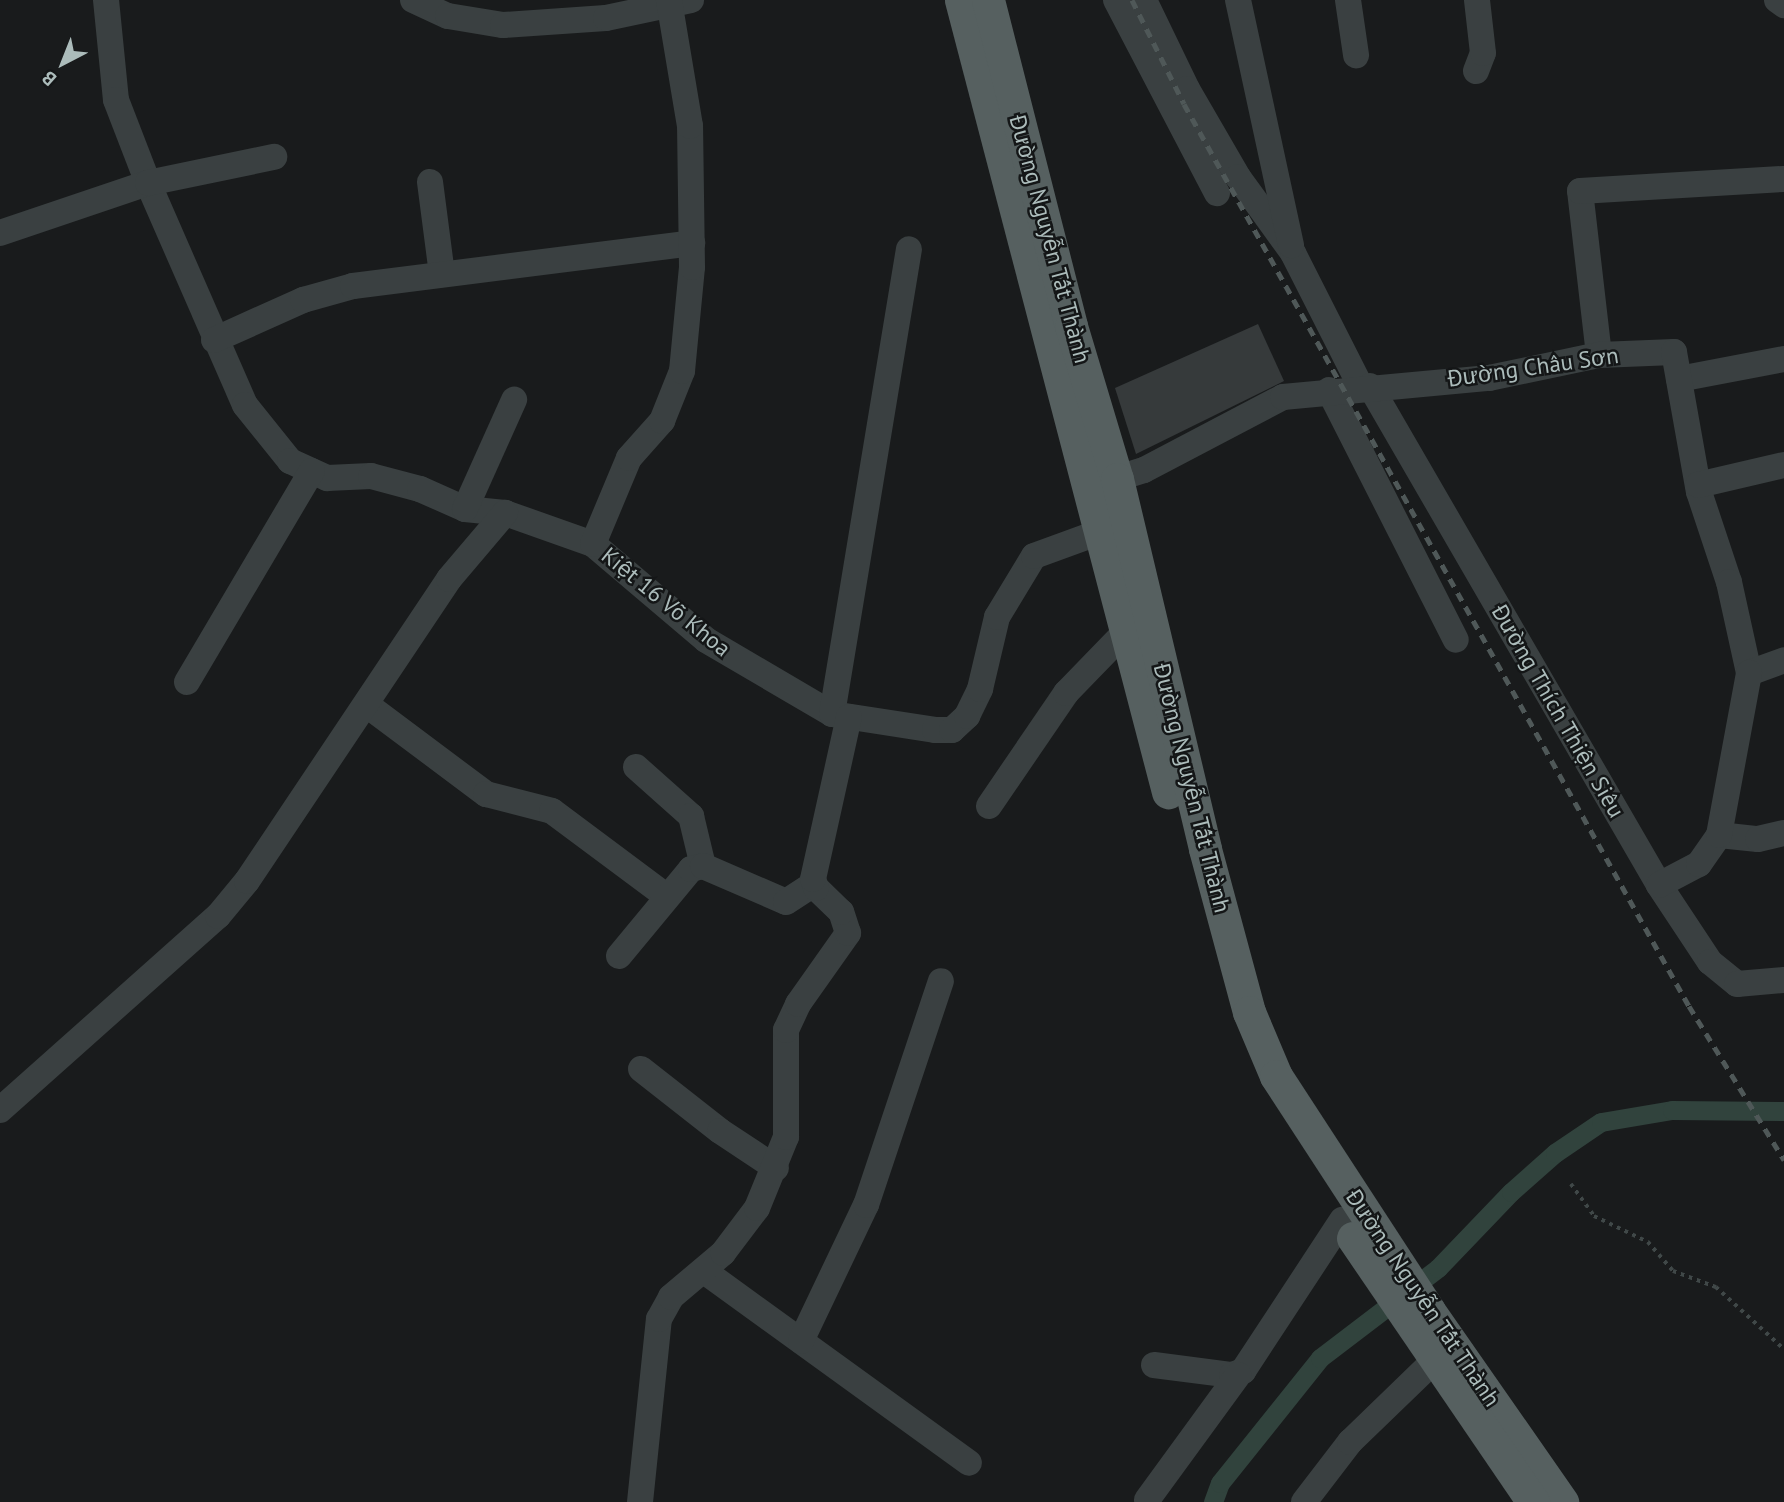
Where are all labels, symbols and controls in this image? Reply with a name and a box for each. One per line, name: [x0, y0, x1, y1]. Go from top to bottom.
north arrow: [28, 28, 98, 98]
text: B: [37, 66, 61, 91]
street label: Đường Nguyễn Tất Thành: [1003, 111, 1097, 367]
street label: Đường Châu Sơn: [1446, 341, 1620, 393]
street label: Kiệt 16 Võ Khoa: [596, 541, 736, 663]
street label: Đường Thích Thiện Siêu: [1485, 599, 1631, 823]
street label: Đường Nguyễn Tất Thành: [1147, 660, 1237, 916]
street label: Đường Nguyễn Tất Thành: [1340, 1184, 1506, 1412]

